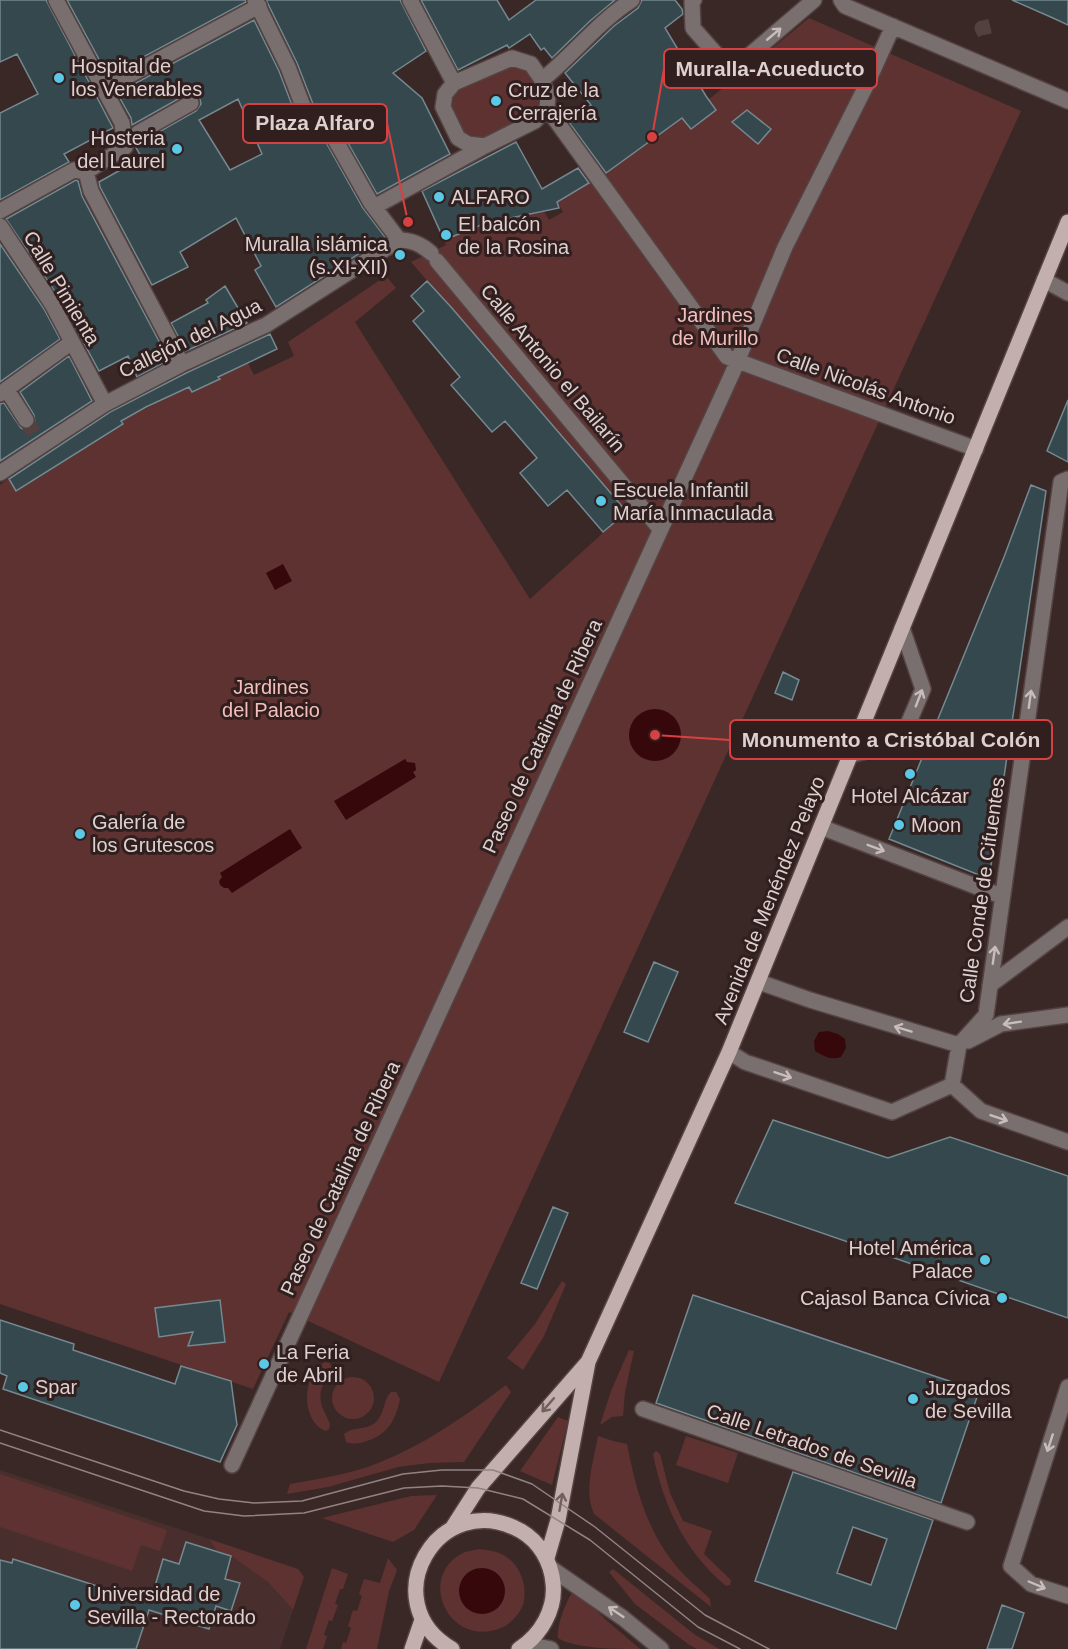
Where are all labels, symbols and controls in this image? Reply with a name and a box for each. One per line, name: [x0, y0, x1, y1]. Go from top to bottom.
one-way arrow: [766, 27, 781, 41]
callout: Muralla-Acueducto: [664, 49, 877, 88]
place label: Hospital de los Venerables: [71, 55, 202, 100]
text: Muralla-Acueducto: [675, 57, 865, 80]
marker: Hospital de los Venerables: [52, 71, 66, 85]
place label: Cruz de la Cerrajería: [508, 79, 600, 124]
marker: Cruz de la Cerrajería: [489, 94, 503, 108]
callout: Plaza Alfaro: [243, 104, 387, 143]
text: Plaza Alfaro: [255, 111, 375, 134]
place label: Hosteria del Laurel: [77, 127, 166, 172]
marker: Hosteria del Laurel: [170, 142, 184, 156]
place label: ALFARO: [451, 186, 530, 208]
marker: ALFARO: [432, 190, 446, 204]
place label: El balcón de la Rosina: [458, 213, 570, 258]
street label: Calle Pimienta: [19, 227, 105, 350]
marker: El balcón de la Rosina: [439, 228, 453, 242]
place label: Muralla islámica (s.XI-XII): [245, 233, 389, 278]
marker: Muralla islámica (s.XI-XII): [393, 248, 407, 262]
street label: Calle Antonio el Bailarín: [476, 280, 630, 456]
street label: Callejón del Agua: [115, 294, 266, 382]
park label: Jardines de Murillo: [672, 304, 758, 349]
street label: Calle Nicolás Antonio: [773, 343, 959, 429]
place label: Escuela Infantil María Inmaculada: [613, 479, 774, 524]
marker: Escuela Infantil María Inmaculada: [594, 494, 608, 508]
street label: Paseo de Catalina de Ribera: [478, 615, 606, 857]
park label: Jardines del Palacio: [222, 676, 320, 721]
one-way arrow: [914, 689, 925, 708]
one-way arrow: [1024, 690, 1035, 710]
callout: Monumento a Cristóbal Colón: [730, 720, 1052, 759]
text: Monumento a Cristóbal Colón: [742, 728, 1040, 751]
marker: Hotel Alcázar: [903, 767, 917, 781]
street label: Avenida de Menéndez Pelayo: [709, 773, 829, 1027]
street label: Calle Conde de Cifuentes: [955, 776, 1009, 1004]
place label: Hotel Alcázar: [851, 785, 969, 807]
place label: Galería de los Grutescos: [92, 811, 214, 856]
place label: Moon: [911, 814, 961, 836]
marker: Moon: [892, 818, 906, 832]
marker: Galería de los Grutescos: [73, 827, 87, 841]
one-way arrow: [866, 843, 884, 854]
one-way arrow: [988, 946, 999, 965]
one-way arrow: [1002, 1017, 1022, 1028]
one-way arrow: [894, 1023, 913, 1034]
street label: Paseo de Catalina de Ribera: [276, 1057, 404, 1299]
one-way arrow: [773, 1070, 792, 1081]
one-way arrow: [990, 1113, 1008, 1124]
place label: Hotel América Palace: [849, 1237, 974, 1282]
marker: Hotel América Palace: [978, 1253, 992, 1267]
place label: Cajasol Banca Cívica: [800, 1287, 991, 1309]
marker: Cajasol Banca Cívica: [995, 1291, 1009, 1305]
place label: La Feria de Abril: [276, 1341, 350, 1386]
marker: La Feria de Abril: [257, 1357, 271, 1371]
place label: Spar: [35, 1376, 78, 1398]
place label: Juzgados de Sevilla: [925, 1377, 1013, 1422]
marker: Spar: [16, 1380, 30, 1394]
marker: Juzgados de Sevilla: [906, 1392, 920, 1406]
one-way arrow: [542, 1397, 556, 1413]
street label: Calle Letrados de Sevilla: [704, 1400, 921, 1493]
one-way arrow: [1044, 1433, 1055, 1452]
one-way arrow: [556, 1492, 567, 1512]
one-way arrow: [1028, 1580, 1046, 1591]
place label: Universidad de Sevilla - Rectorado: [87, 1583, 256, 1628]
marker: Universidad de Sevilla - Rectorado: [68, 1598, 82, 1612]
one-way arrow: [608, 1606, 624, 1618]

